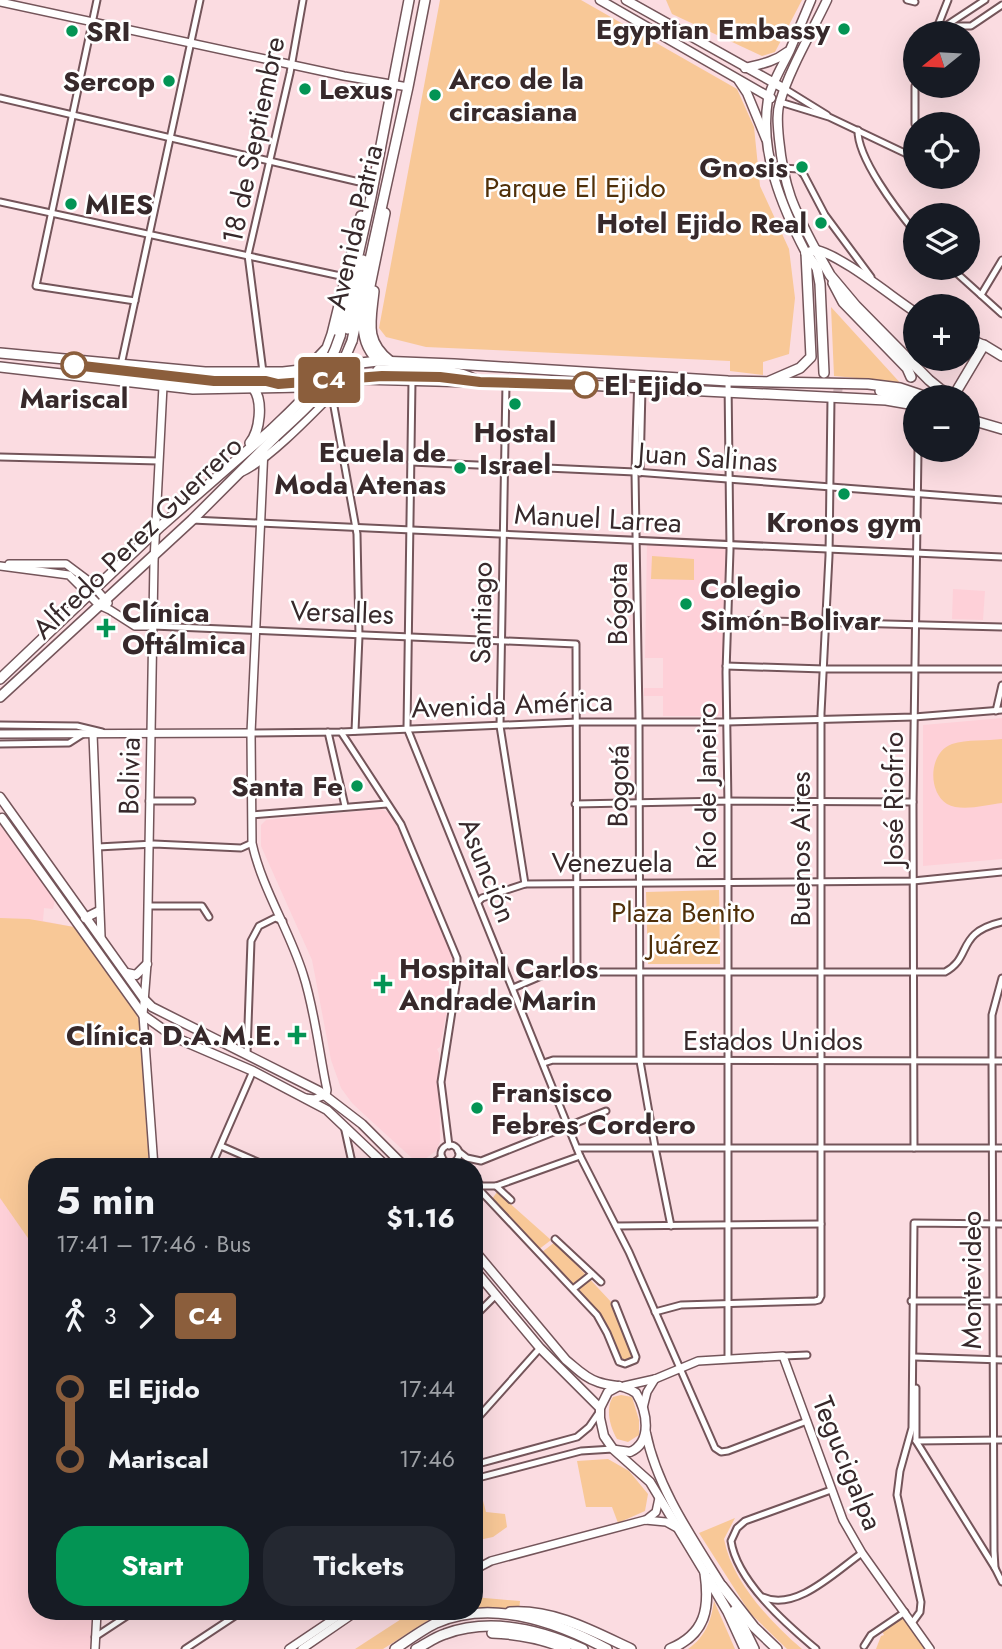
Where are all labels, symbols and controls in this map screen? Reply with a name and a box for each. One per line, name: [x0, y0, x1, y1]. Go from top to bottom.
place label: Egyptian Embassy: [596, 9, 830, 50]
place label: SRI: [86, 11, 131, 52]
marker: Egyptian Embassy: [836, 21, 852, 37]
north arrow: [903, 21, 980, 98]
map controls: [903, 21, 980, 462]
marker: SRI: [64, 23, 80, 39]
street label: 18 de Septiembre: [212, 33, 295, 247]
place label: Arco de la circasiana: [448, 59, 584, 132]
place label: Sercop: [63, 61, 155, 102]
place label: Lexus: [319, 69, 393, 110]
marker: Sercop: [161, 73, 177, 89]
marker: Lexus: [297, 81, 313, 97]
marker: Arco de la circasiana: [427, 87, 443, 103]
button: locate: [903, 112, 980, 189]
street label: Avenida Patria: [316, 141, 393, 314]
place label: Gnosis: [699, 147, 788, 188]
marker: Gnosis: [794, 159, 810, 175]
park label: Parque El Ejido: [484, 167, 666, 208]
place label: MIES: [85, 184, 153, 225]
marker: MIES: [63, 196, 79, 212]
place label: Hotel Ejido Real: [596, 203, 807, 244]
button: layers: [903, 203, 980, 280]
marker: Hotel Ejido Real: [813, 215, 829, 231]
button: +: [903, 294, 980, 371]
marker: Mariscal: [61, 352, 87, 378]
line badge: C4: [298, 357, 360, 403]
text: C4: [312, 362, 346, 397]
place label: El Ejido: [604, 365, 703, 406]
marker: El Ejido: [572, 372, 598, 398]
place label: Mariscal: [20, 378, 128, 419]
button: −: [903, 385, 980, 462]
marker: Hostal Israel: [507, 396, 523, 412]
place label: Hostal Israel: [474, 412, 556, 485]
street label: Alfredo Perez Guerrero: [23, 426, 252, 649]
place label: Ecuela de Moda Atenas: [274, 432, 446, 505]
street label: Juan Salinas: [633, 432, 779, 483]
marker: Ecuela de Moda Atenas: [452, 460, 468, 476]
marker: Kronos gym: [836, 486, 852, 502]
street label: Manuel Larrea: [513, 494, 683, 543]
place label: Kronos gym: [766, 502, 922, 543]
street label: Santiago: [460, 562, 503, 664]
street label: Bógota: [597, 563, 638, 645]
place label: Colegio Simón Bolivar: [700, 568, 881, 641]
street label: Versalles: [289, 590, 394, 635]
place label: Clínica Oftálmica: [122, 592, 246, 665]
marker: Colegio Simón Bolivar: [678, 596, 694, 612]
marker: Clínica Oftálmica: [96, 618, 116, 638]
street label: Avenida América: [411, 680, 614, 729]
street label: Río de Janeiro: [686, 703, 727, 869]
street label: José Riofrío: [873, 732, 914, 870]
street label: Bolivia: [108, 737, 151, 815]
street label: Bogotá: [597, 744, 640, 828]
place label: Santa Fe: [231, 766, 343, 807]
street label: Buenos Aires: [780, 771, 821, 927]
marker: Santa Fe: [349, 778, 365, 794]
street label: Asunción: [448, 812, 527, 929]
street label: Venezuela: [552, 842, 673, 883]
park label: Plaza Benito Juárez: [611, 892, 755, 965]
place label: Hospital Carlos Andrade Marin: [398, 948, 599, 1021]
marker: Hospital Carlos Andrade Marin: [373, 974, 393, 994]
place label: Clínica D.A.M.E.: [66, 1015, 281, 1056]
street label: Estados Unidos: [683, 1020, 863, 1061]
marker: Clínica D.A.M.E.: [287, 1025, 307, 1045]
place label: Fransisco Febres Cordero: [491, 1072, 696, 1145]
marker: Fransisco Febres Cordero: [469, 1100, 485, 1116]
text: 5 min: [56, 1173, 155, 1228]
text: $1.16: [387, 1199, 455, 1237]
street label: Montevideo: [951, 1211, 992, 1349]
text: 17:41 – 17:46 · Bus: [56, 1227, 251, 1261]
icon: walk: [56, 1297, 94, 1335]
icon: forward: [127, 1297, 165, 1335]
text: C4: [189, 1298, 222, 1333]
text: 3: [104, 1299, 117, 1333]
text: El Ejido: [108, 1370, 200, 1408]
text: 17:44: [399, 1372, 455, 1406]
street label: Tegucigalpa: [802, 1390, 893, 1536]
text: Mariscal: [108, 1440, 209, 1478]
text: 17:46: [399, 1442, 455, 1476]
button: Start: [56, 1526, 249, 1606]
button: Tickets: [263, 1526, 455, 1606]

